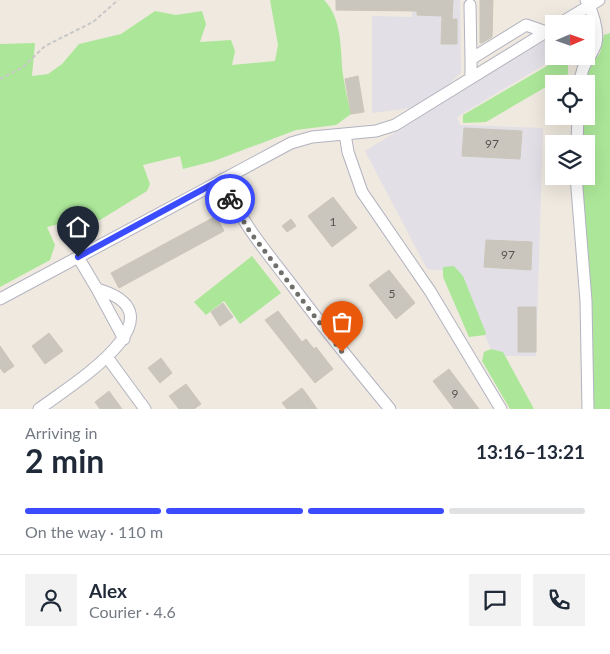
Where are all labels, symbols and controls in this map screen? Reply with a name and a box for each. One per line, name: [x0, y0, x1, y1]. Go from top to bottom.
north arrow: [545, 15, 595, 65]
map controls: [545, 15, 595, 185]
button: locate: [545, 75, 595, 125]
button: layers: [545, 135, 595, 185]
house number: 97: [485, 136, 499, 151]
courier: [205, 174, 255, 224]
icon: bike: [216, 185, 244, 213]
pin: [57, 206, 99, 257]
icon: home: [64, 213, 92, 241]
house number: 1: [330, 214, 337, 229]
house number: 97: [501, 247, 515, 262]
house number: 5: [389, 286, 396, 301]
pin: [321, 301, 363, 352]
icon: bag: [328, 308, 356, 336]
house number: 9: [452, 386, 459, 401]
text: Arriving in: [25, 423, 98, 442]
text: 13:16–13:21: [476, 440, 585, 463]
text: 2 min: [25, 441, 104, 480]
text: On the way · 110 m: [25, 522, 163, 541]
button: person: [25, 574, 77, 626]
button: chat: [469, 574, 521, 626]
button: phone: [533, 574, 585, 626]
text: Alex: [89, 579, 127, 602]
text: Courier · 4.6: [89, 602, 176, 621]

